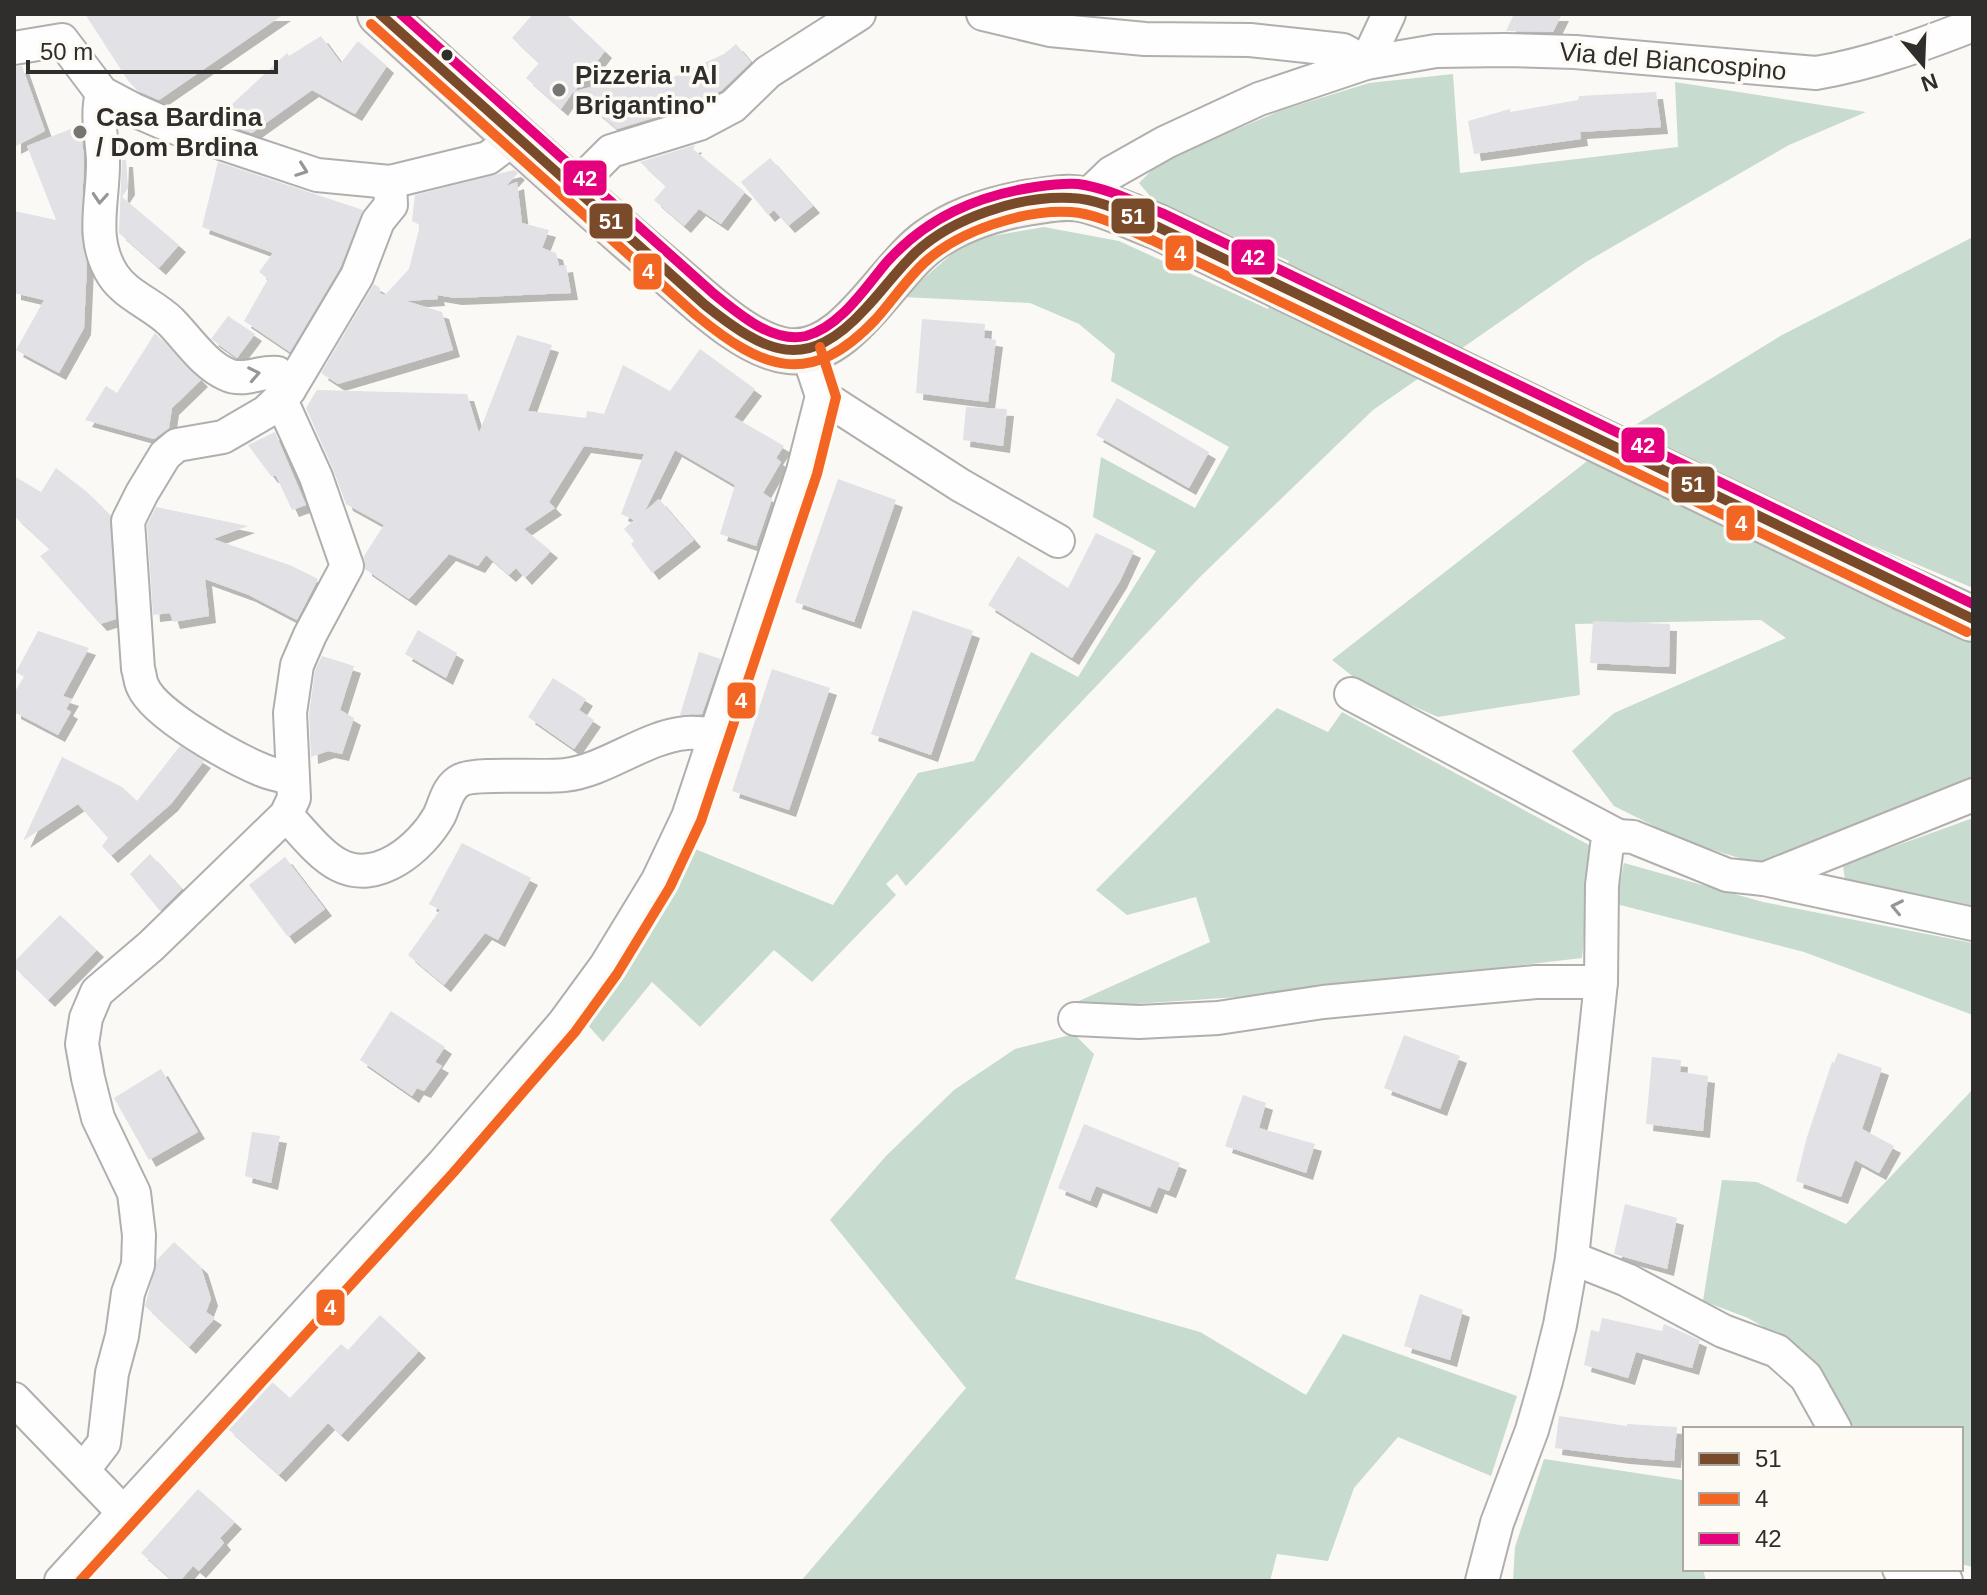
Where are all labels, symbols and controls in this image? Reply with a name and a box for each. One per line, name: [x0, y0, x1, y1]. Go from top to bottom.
scale bar: [28, 24, 276, 74]
north arrow: [1883, 24, 1963, 104]
street label: Via del Biancospino: [1558, 36, 1788, 86]
text: 50 m: [40, 38, 93, 65]
unlabelled marker: [439, 47, 455, 63]
place label: Pizzeria "Al Brigantino": [575, 60, 717, 120]
text: N: [1918, 68, 1941, 97]
marker: Pizzeria "Al Brigantino": [550, 81, 568, 99]
place label: Casa Bardina / Dom Brdina: [96, 102, 263, 162]
marker: Casa Bardina / Dom Brdina: [71, 123, 89, 141]
line badge: 42: [562, 159, 608, 197]
one-way arrow: [294, 160, 308, 177]
text: 42: [573, 166, 597, 191]
one-way arrow: [92, 192, 109, 205]
line badge: 51: [1110, 197, 1156, 235]
line badge: 51: [588, 202, 634, 240]
text: 51: [1121, 204, 1145, 229]
text: 51: [599, 209, 623, 234]
line badge: 4: [1164, 234, 1195, 272]
line badge: 42: [1230, 238, 1276, 276]
text: 4: [1174, 241, 1187, 266]
text: 42: [1241, 245, 1265, 270]
line badge: 4: [632, 252, 663, 291]
text: 4: [642, 259, 655, 284]
one-way arrow: [247, 367, 260, 384]
line badge: 42: [1620, 426, 1666, 464]
text: 42: [1631, 433, 1655, 458]
line badge: 51: [1670, 465, 1716, 504]
text: 51: [1681, 472, 1705, 497]
line badge: 4: [1725, 504, 1756, 542]
text: 4: [1735, 511, 1748, 536]
line badge: 4: [726, 681, 757, 720]
text: 4: [735, 688, 748, 713]
one-way arrow: [1890, 899, 1904, 916]
line badge: 4: [315, 1288, 346, 1327]
text: 4: [324, 1295, 337, 1320]
legend: [1683, 1427, 1963, 1571]
text: 51: [1755, 1445, 1782, 1472]
text: 4: [1755, 1485, 1768, 1512]
text: 42: [1755, 1525, 1782, 1552]

